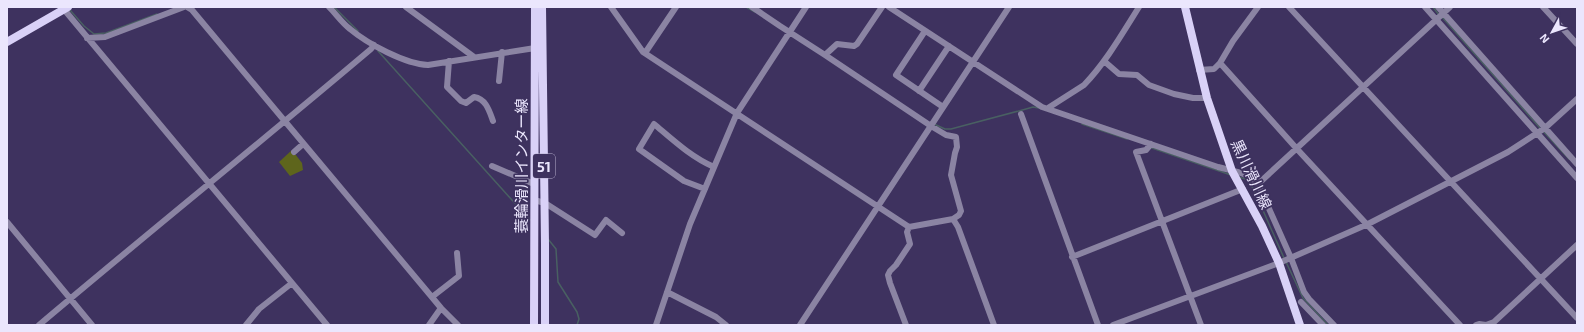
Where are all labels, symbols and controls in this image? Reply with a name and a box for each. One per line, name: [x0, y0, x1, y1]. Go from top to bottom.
north arrow: [1532, 12, 1572, 52]
text: N: [1536, 31, 1551, 46]
street label: 蓑輪滑川インター線: [512, 98, 530, 234]
street label: 黒川滑川線: [1228, 136, 1276, 212]
road number: 51: [533, 154, 555, 178]

